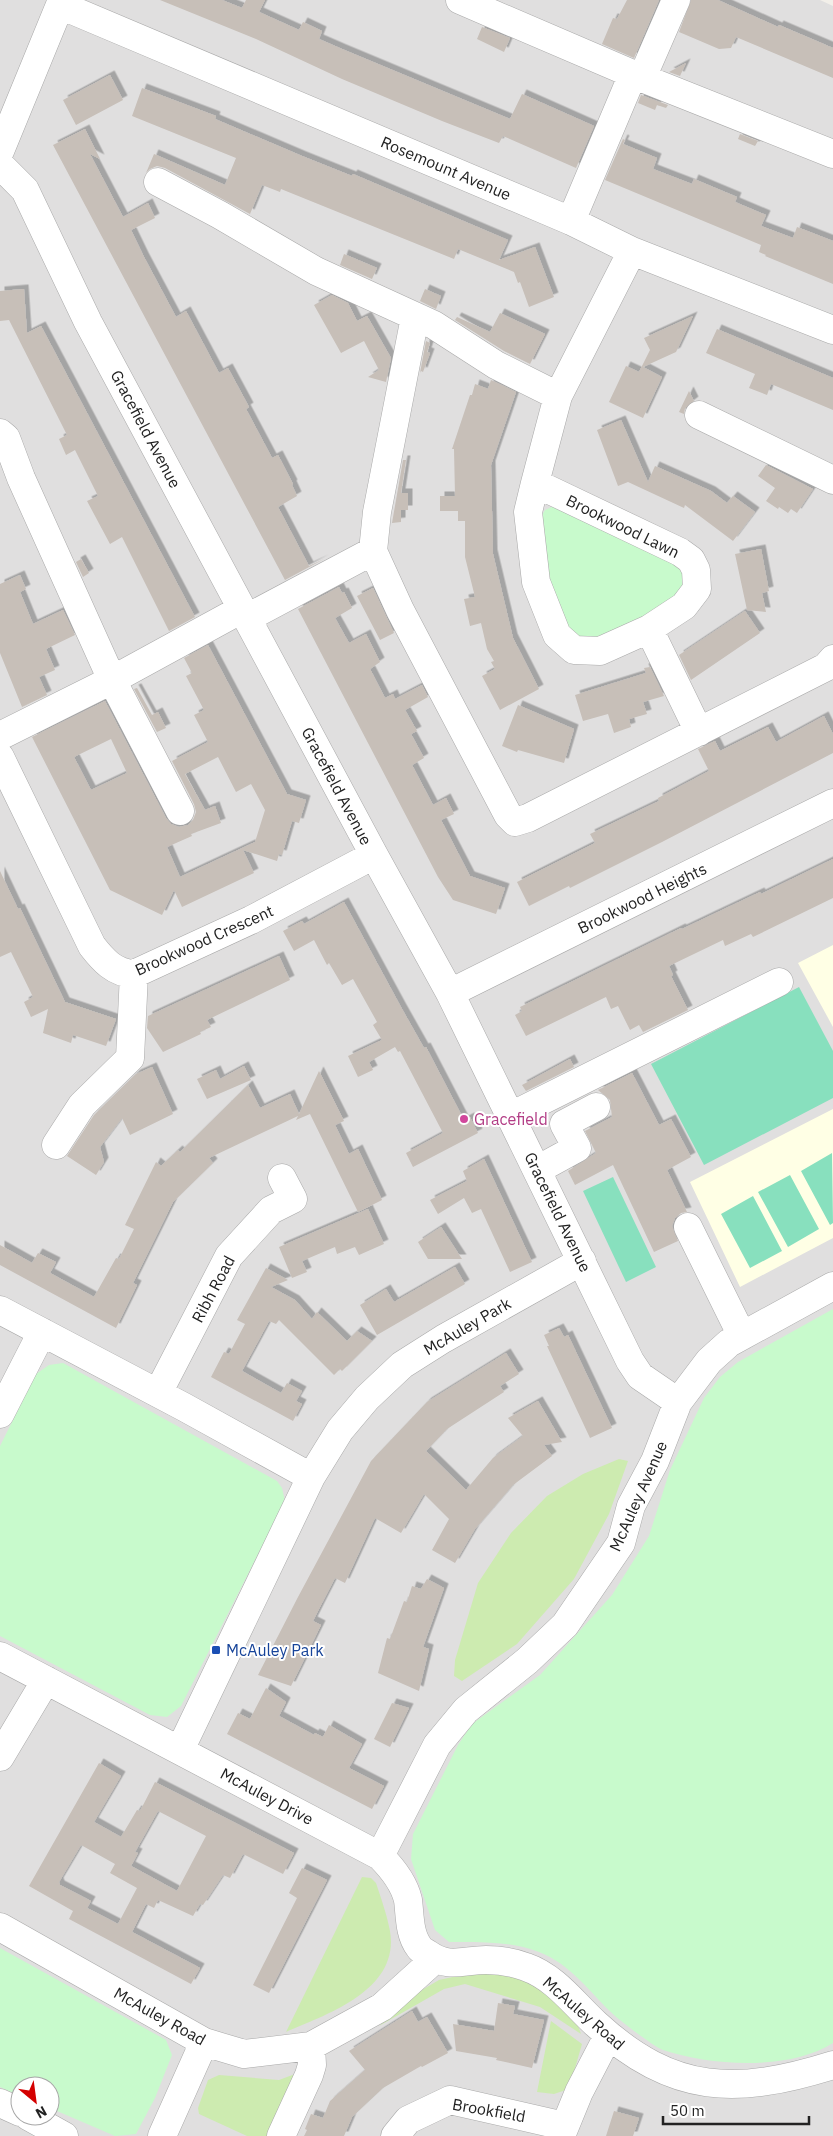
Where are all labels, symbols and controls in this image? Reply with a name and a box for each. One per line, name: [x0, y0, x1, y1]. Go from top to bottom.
street label: Rosemount Avenue: [378, 132, 514, 205]
street label: Gracefield Avenue: [106, 367, 186, 492]
street label: Brookwood Lawn: [563, 490, 683, 562]
street label: Gracefield Avenue: [297, 724, 377, 849]
street label: Brookwood Heights: [574, 858, 710, 938]
street label: Brookwood Crescent: [132, 900, 276, 980]
place label: Gracefield: [474, 1109, 548, 1129]
marker: Gracefield: [458, 1113, 470, 1125]
street label: Gracefield Avenue: [520, 1149, 596, 1275]
street label: Ribh Road: [187, 1252, 239, 1326]
street label: McAuley Park: [420, 1293, 515, 1359]
street label: McAuley Avenue: [605, 1437, 671, 1554]
place label: McAuley Park: [226, 1640, 324, 1660]
marker: McAuley Park: [210, 1644, 222, 1656]
street label: McAuley Drive: [217, 1763, 317, 1829]
street label: McAuley Road: [539, 1972, 629, 2054]
street label: McAuley Road: [110, 1982, 210, 2050]
north arrow: [10, 2076, 60, 2126]
street label: Brookfield: [451, 2094, 527, 2126]
scale bar: [663, 2094, 809, 2126]
text: 50 m: [670, 2101, 705, 2120]
text: N: [33, 2102, 50, 2123]

